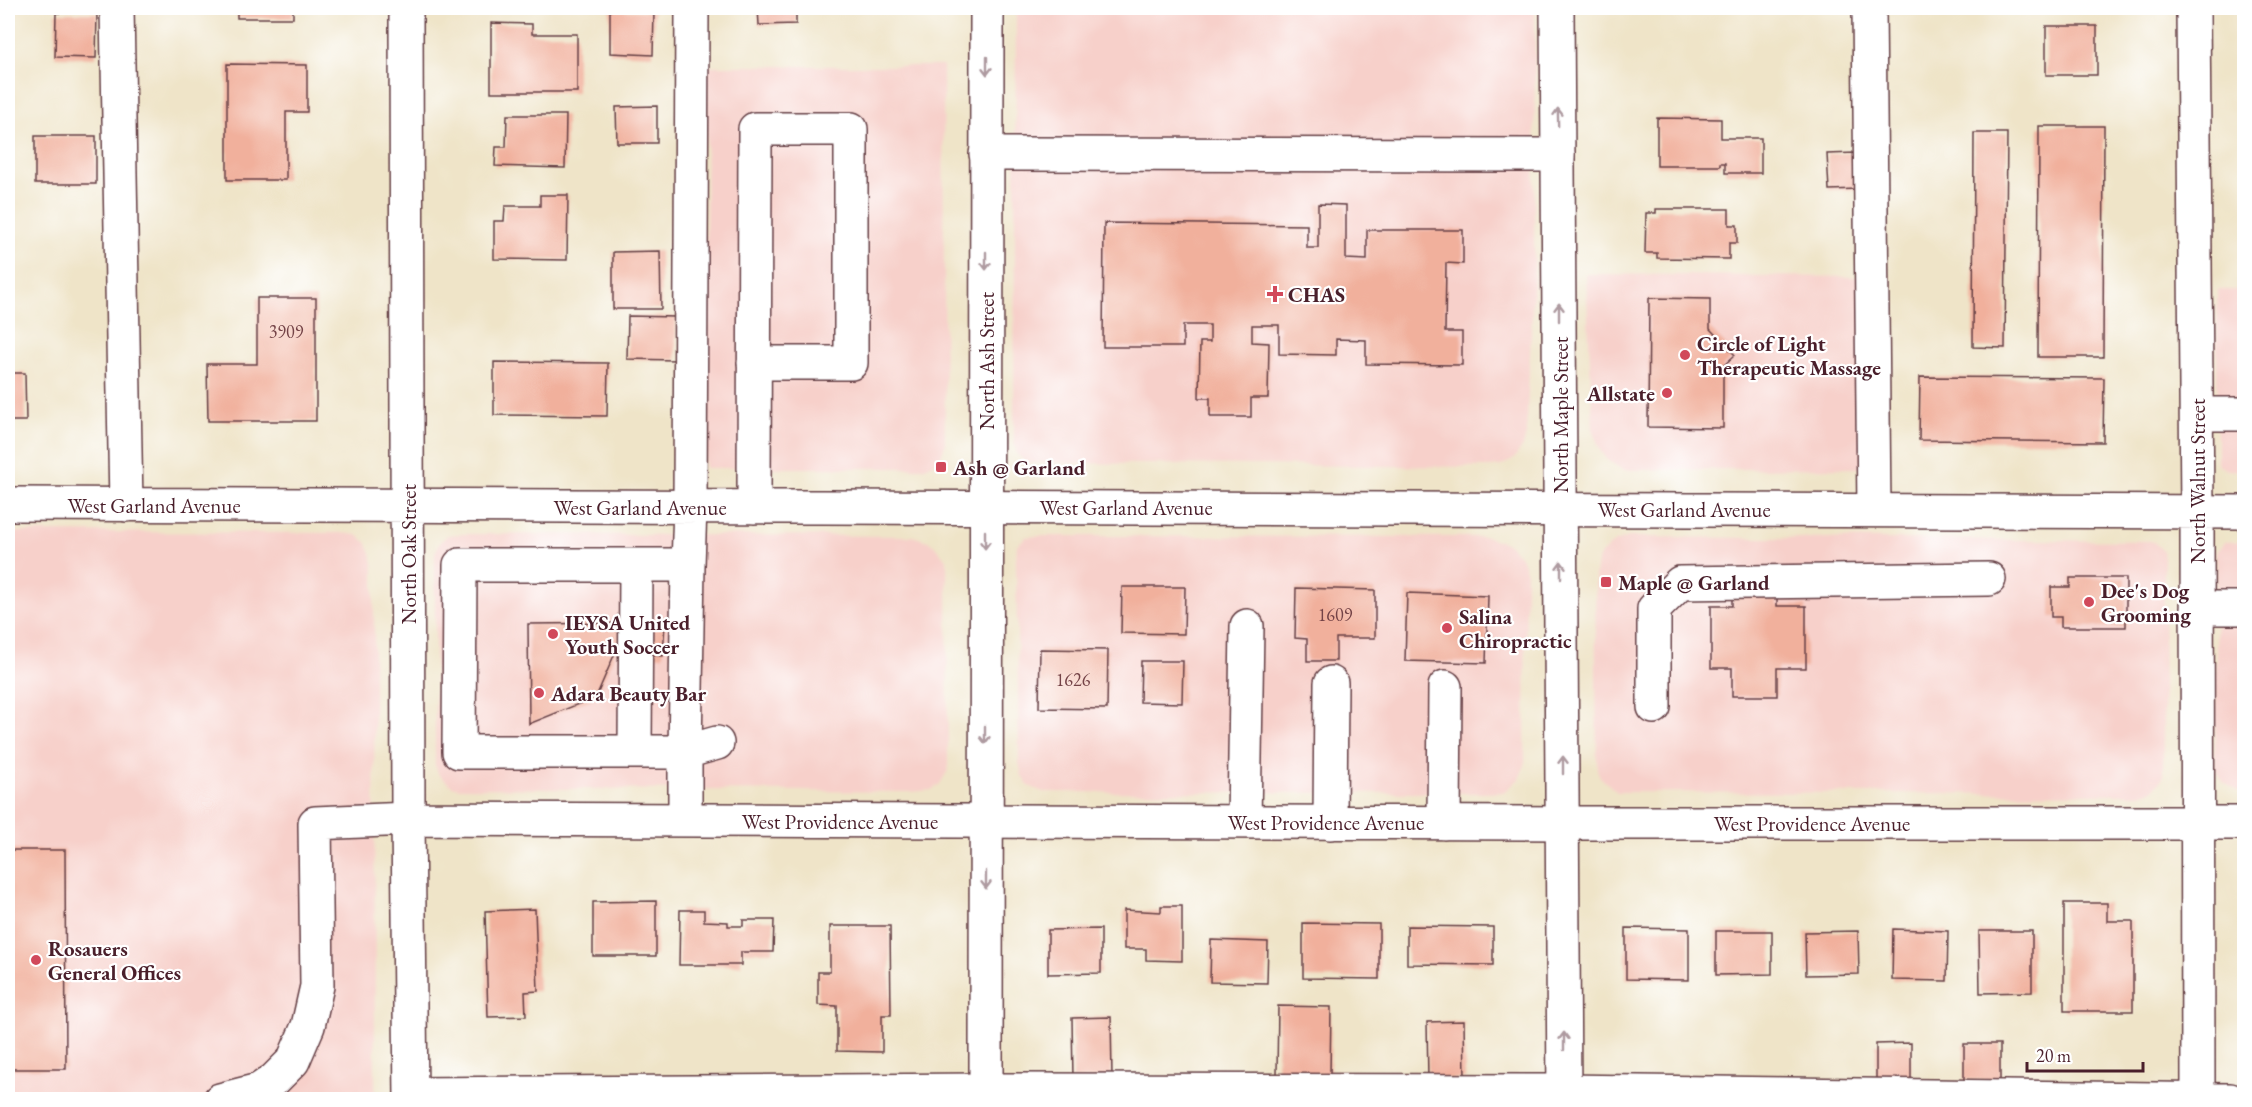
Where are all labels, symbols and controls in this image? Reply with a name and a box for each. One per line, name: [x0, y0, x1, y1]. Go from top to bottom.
one-way arrow: [981, 55, 993, 75]
one-way arrow: [1552, 107, 1563, 127]
one-way arrow: [980, 250, 992, 270]
place label: CHAS: [1288, 281, 1345, 308]
marker: CHAS: [1266, 285, 1284, 303]
street label: North Ash Street: [973, 292, 1000, 430]
one-way arrow: [1553, 302, 1565, 322]
house number: 3909: [269, 320, 304, 343]
place label: Circle of Light Therapeutic Massage: [1697, 330, 1881, 381]
street label: North Maple Street: [1547, 336, 1574, 493]
marker: Circle of Light Therapeutic Massage: [1678, 348, 1692, 362]
place label: Allstate: [1586, 380, 1655, 407]
marker: Allstate: [1660, 386, 1674, 400]
street label: North Walnut Street: [2184, 398, 2211, 564]
place label: Ash @ Garland: [952, 454, 1086, 481]
marker: Ash @ Garland: [934, 460, 948, 474]
street label: North Oak Street: [395, 483, 422, 624]
street label: West Garland Avenue: [67, 492, 241, 519]
street label: West Garland Avenue: [553, 494, 727, 521]
street label: West Garland Avenue: [1039, 494, 1213, 521]
street label: West Garland Avenue: [1597, 496, 1771, 523]
one-way arrow: [979, 529, 991, 549]
one-way arrow: [1556, 560, 1567, 580]
place label: Maple @ Garland: [1618, 569, 1770, 596]
marker: Maple @ Garland: [1599, 575, 1613, 589]
place label: Dee's Dog Grooming: [2101, 577, 2191, 628]
marker: Dee's Dog Grooming: [2082, 595, 2096, 609]
house number: 1609: [1318, 603, 1353, 626]
place label: Salina Chiropractic: [1459, 603, 1572, 654]
place label: IEYSA United Youth Soccer: [565, 609, 691, 660]
marker: Salina Chiropractic: [1440, 621, 1454, 635]
marker: IEYSA United Youth Soccer: [546, 627, 560, 641]
house number: 1626: [1056, 668, 1091, 691]
place label: Adara Beauty Bar: [550, 680, 706, 707]
marker: Adara Beauty Bar: [532, 686, 546, 700]
one-way arrow: [979, 724, 991, 744]
one-way arrow: [1557, 755, 1569, 775]
street label: West Providence Avenue: [742, 808, 938, 835]
street label: West Providence Avenue: [1228, 809, 1424, 836]
street label: West Providence Avenue: [1714, 810, 1910, 837]
one-way arrow: [980, 870, 992, 890]
place label: Rosauers General Offices: [48, 935, 181, 986]
marker: Rosauers General Offices: [29, 953, 43, 967]
one-way arrow: [1558, 1032, 1570, 1052]
scale bar: [2027, 1035, 2142, 1073]
text: 20 m: [2036, 1044, 2071, 1067]

